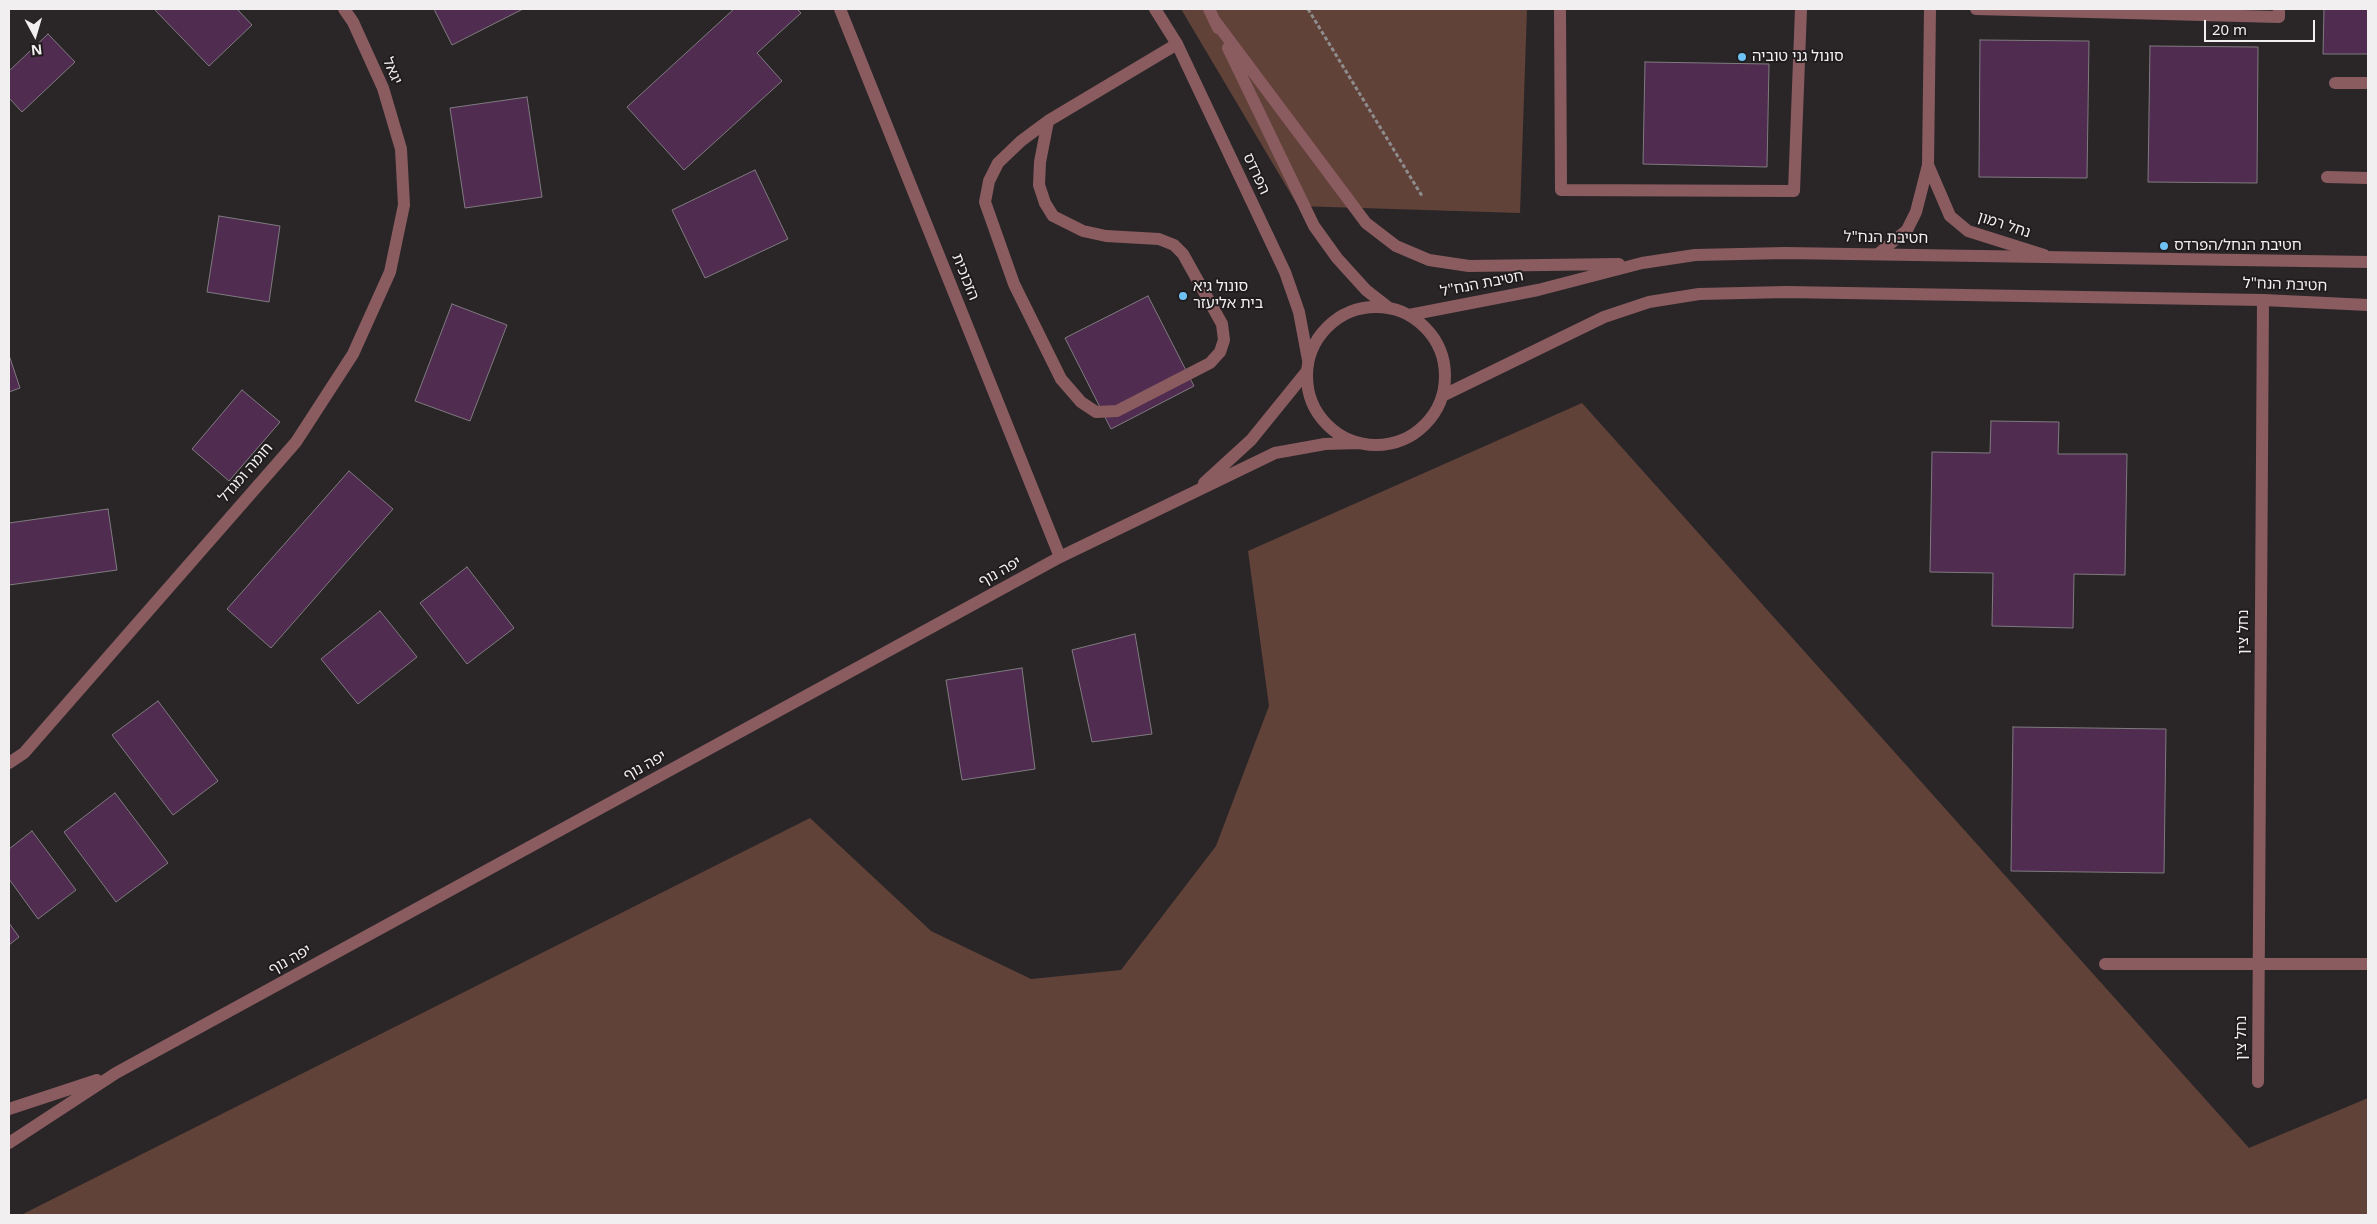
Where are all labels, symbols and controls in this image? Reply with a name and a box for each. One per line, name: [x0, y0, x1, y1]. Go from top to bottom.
north arrow: [10, 10, 60, 60]
scale bar: [2207, 10, 2318, 42]
text: 20 m: [2212, 19, 2247, 39]
text: N: [30, 40, 43, 60]
place label: סונול גני טוביה: [1752, 48, 1844, 66]
marker: סונול גני טוביה: [1736, 51, 1748, 63]
street label: יגאל: [378, 55, 406, 87]
street label: הפרדס: [1239, 150, 1273, 198]
street label: נחל רמון: [1975, 208, 2033, 242]
street label: חטיבת הנח"ל: [1844, 228, 1928, 248]
place label: חטיבת הנחל/הפרדס: [2174, 237, 2302, 255]
marker: חטיבת הנחל/הפרדס: [2158, 240, 2170, 252]
street label: הזכוכית: [948, 251, 982, 303]
street label: חטיבת הנח"ל: [1439, 267, 1525, 301]
street label: חטיבת הנח"ל: [2242, 275, 2328, 295]
place label: סונול גיא בית אליעזר: [1193, 278, 1263, 313]
marker: סונול גיא בית אליעזר: [1177, 290, 1189, 302]
street label: חומה ומגדל: [215, 439, 277, 507]
street label: יפה נוף: [976, 553, 1024, 591]
street label: נחל צין: [2235, 610, 2253, 654]
street label: יפה נוף: [621, 747, 669, 785]
street label: יפה נוף: [266, 941, 314, 979]
street label: נחל צין: [2233, 1016, 2251, 1060]

